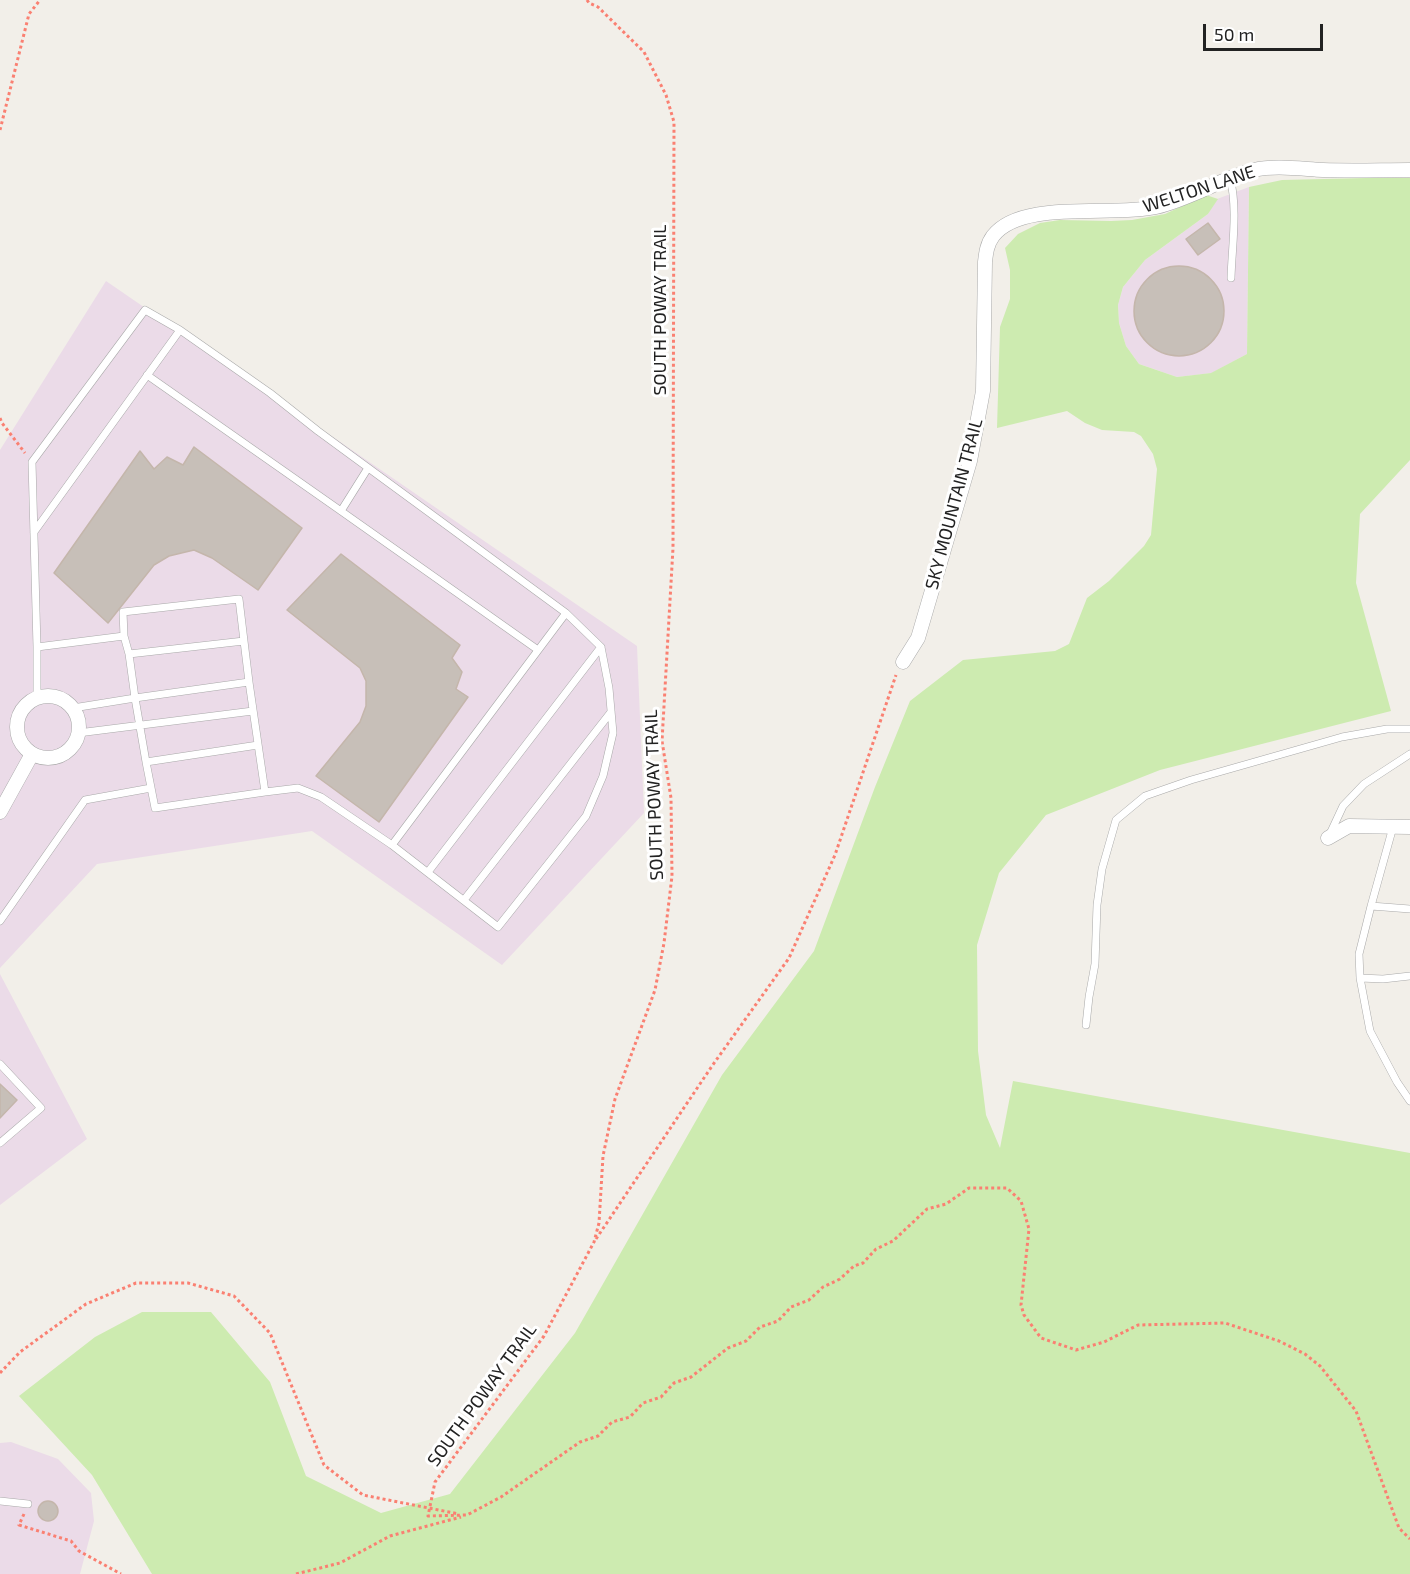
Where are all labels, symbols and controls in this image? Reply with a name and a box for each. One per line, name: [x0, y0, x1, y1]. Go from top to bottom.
scale bar: [1206, 12, 1326, 50]
text: 50 m: [1214, 23, 1254, 45]
street label: WELTON LANE: [1140, 161, 1258, 217]
street label: SOUTH POWAY TRAIL: [649, 224, 671, 396]
street label: SKY MOUNTAIN TRAIL: [921, 416, 987, 592]
street label: SOUTH POWAY TRAIL: [640, 709, 668, 881]
street label: SOUTH POWAY TRAIL: [423, 1319, 541, 1471]

